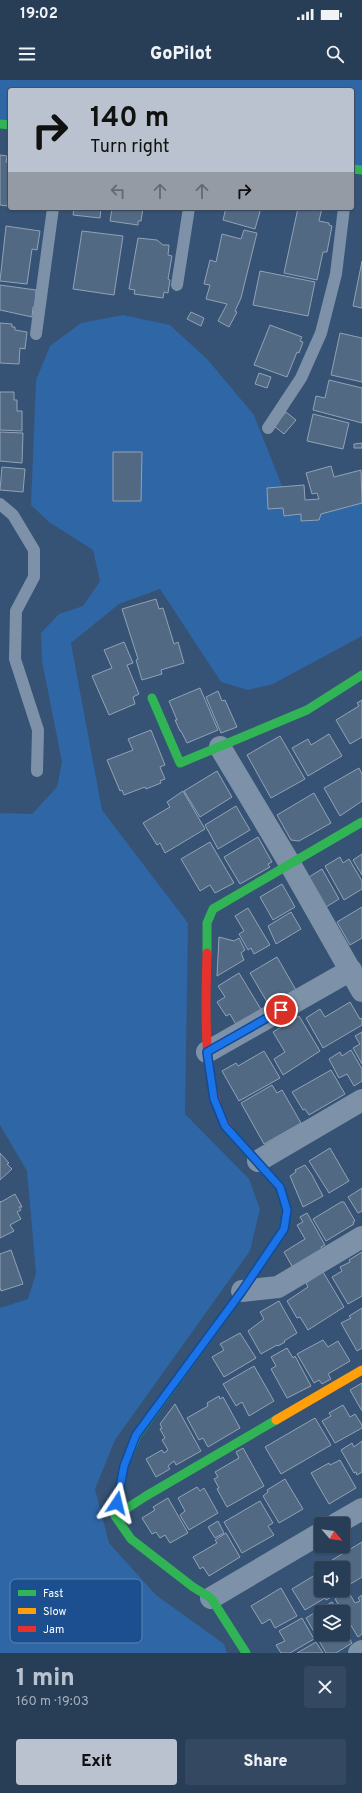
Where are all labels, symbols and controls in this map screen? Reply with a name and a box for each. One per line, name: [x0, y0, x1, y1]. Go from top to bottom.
text: 19:02: [20, 5, 58, 24]
icon: menu: [16, 43, 38, 65]
text: GoPilot: [150, 43, 212, 66]
icon: search: [324, 43, 346, 65]
text: 140 m: [90, 101, 169, 137]
icon: right: [24, 104, 76, 156]
text: Turn right: [90, 136, 170, 159]
icon: left: [107, 180, 129, 202]
icon: ahead: [149, 180, 171, 202]
icon: ahead: [191, 180, 213, 202]
icon: right: [233, 180, 255, 202]
pin: [264, 993, 298, 1027]
icon: arrive: [270, 999, 292, 1021]
position arrow: [96, 1482, 138, 1524]
north arrow: [314, 1517, 350, 1553]
map controls: [314, 1517, 350, 1641]
button: sound: [314, 1561, 350, 1597]
legend: [10, 1579, 142, 1643]
text: Fast: [43, 1587, 63, 1601]
text: Slow: [43, 1605, 66, 1619]
button: layers: [314, 1605, 350, 1641]
text: Jam: [43, 1623, 64, 1637]
text: 1 min: [16, 1664, 75, 1694]
button: close: [304, 1666, 346, 1708]
text: 160 m · 19:03: [16, 1694, 89, 1710]
button: Exit: [16, 1739, 177, 1785]
button: Share: [185, 1739, 346, 1785]

